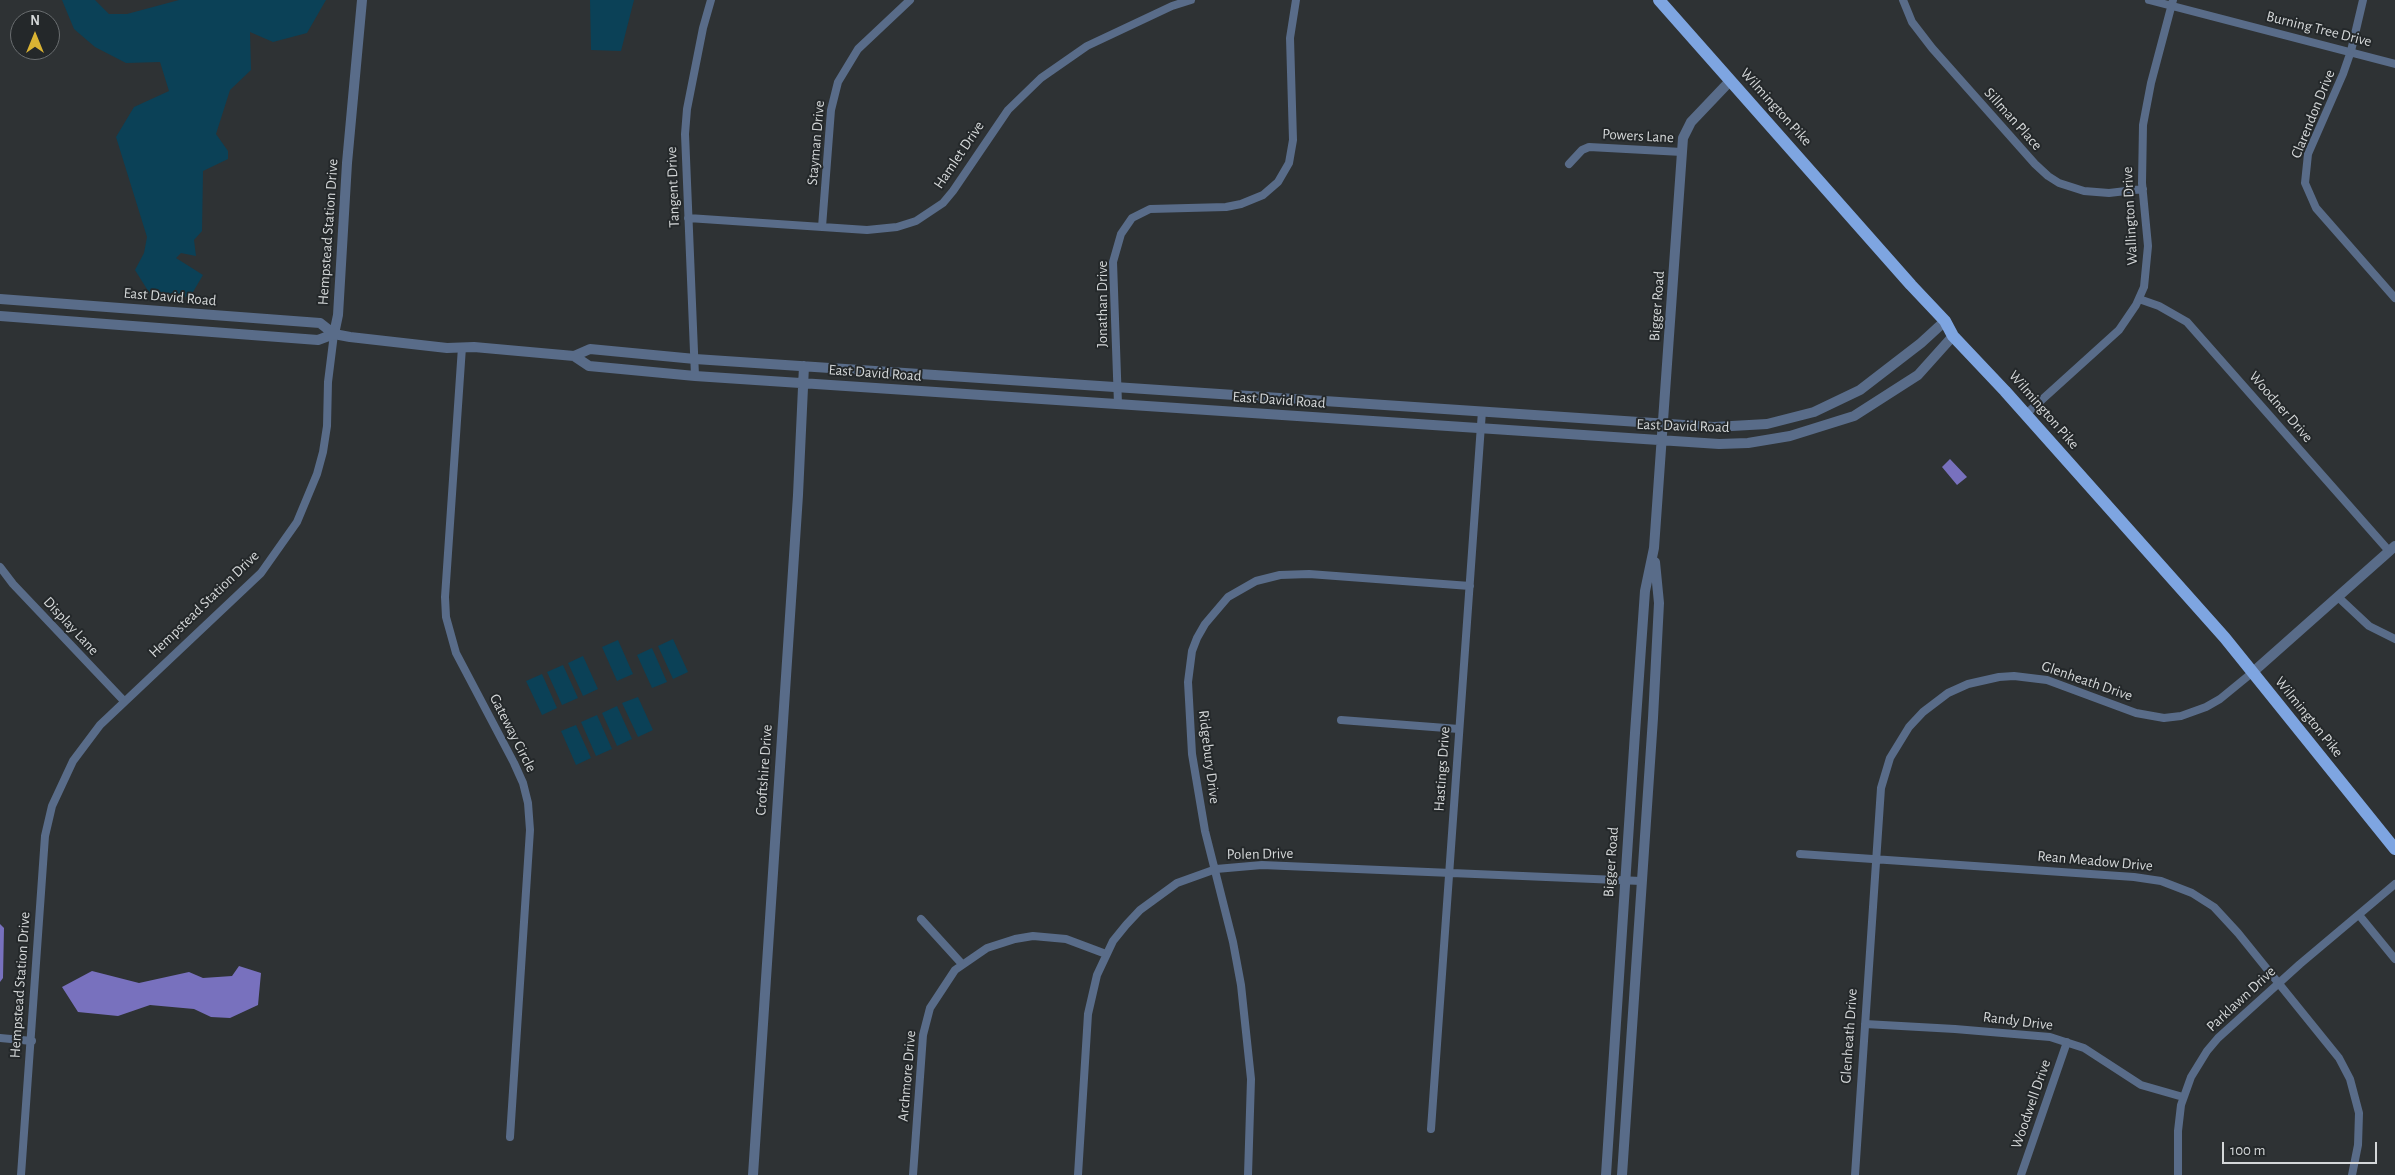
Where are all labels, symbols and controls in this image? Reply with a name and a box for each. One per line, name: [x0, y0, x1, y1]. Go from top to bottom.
street label: Burning Tree Drive: [2264, 7, 2374, 51]
north arrow: [10, 10, 60, 60]
text: N: [30, 14, 40, 28]
street label: Wilmington Pike: [1736, 64, 1816, 150]
street label: Clarendon Drive: [2287, 67, 2339, 161]
street label: Sillman Place: [1980, 84, 2046, 154]
street label: Stayman Drive: [803, 100, 829, 186]
street label: Hamlet Drive: [930, 118, 988, 192]
street label: Powers Lane: [1602, 125, 1674, 147]
street label: Tangent Drive: [663, 146, 683, 228]
street label: Hempstead Station Drive: [314, 158, 342, 306]
street label: Wallington Drive: [2118, 166, 2142, 266]
street label: Jonathan Drive: [1093, 260, 1111, 348]
street label: Bigger Road: [1646, 270, 1668, 342]
street label: East David Road: [123, 284, 217, 310]
street label: East David Road: [828, 361, 922, 385]
street label: Wilmington Pike: [2005, 367, 2083, 453]
street label: Woodner Drive: [2245, 368, 2317, 446]
street label: East David Road: [1232, 388, 1326, 412]
street label: East David Road: [1636, 415, 1730, 437]
street label: Hempstead Station Drive: [145, 547, 263, 661]
street label: Display Lane: [39, 593, 103, 659]
street label: Glenheath Drive: [2039, 657, 2135, 705]
street label: Wilmington Pike: [2271, 673, 2347, 761]
street label: Gateway Circle: [486, 691, 540, 775]
street label: Ridgebury Drive: [1194, 709, 1224, 805]
street label: Croftshire Drive: [752, 724, 776, 816]
street label: Hastings Drive: [1430, 726, 1454, 812]
street label: Bigger Road: [1600, 826, 1622, 898]
street label: Polen Drive: [1227, 844, 1293, 864]
street label: Rean Meadow Drive: [2037, 847, 2153, 875]
street label: Hempstead Station Drive: [6, 911, 34, 1059]
street label: Parklawn Drive: [2203, 962, 2279, 1036]
street label: Glenheath Drive: [1837, 988, 1861, 1084]
street label: Randy Drive: [1982, 1008, 2054, 1034]
street label: Archmore Drive: [894, 1030, 920, 1122]
street label: Woodwell Drive: [2007, 1057, 2055, 1151]
scale bar: [2225, 1132, 2380, 1164]
text: 100 m: [2230, 1143, 2265, 1158]

